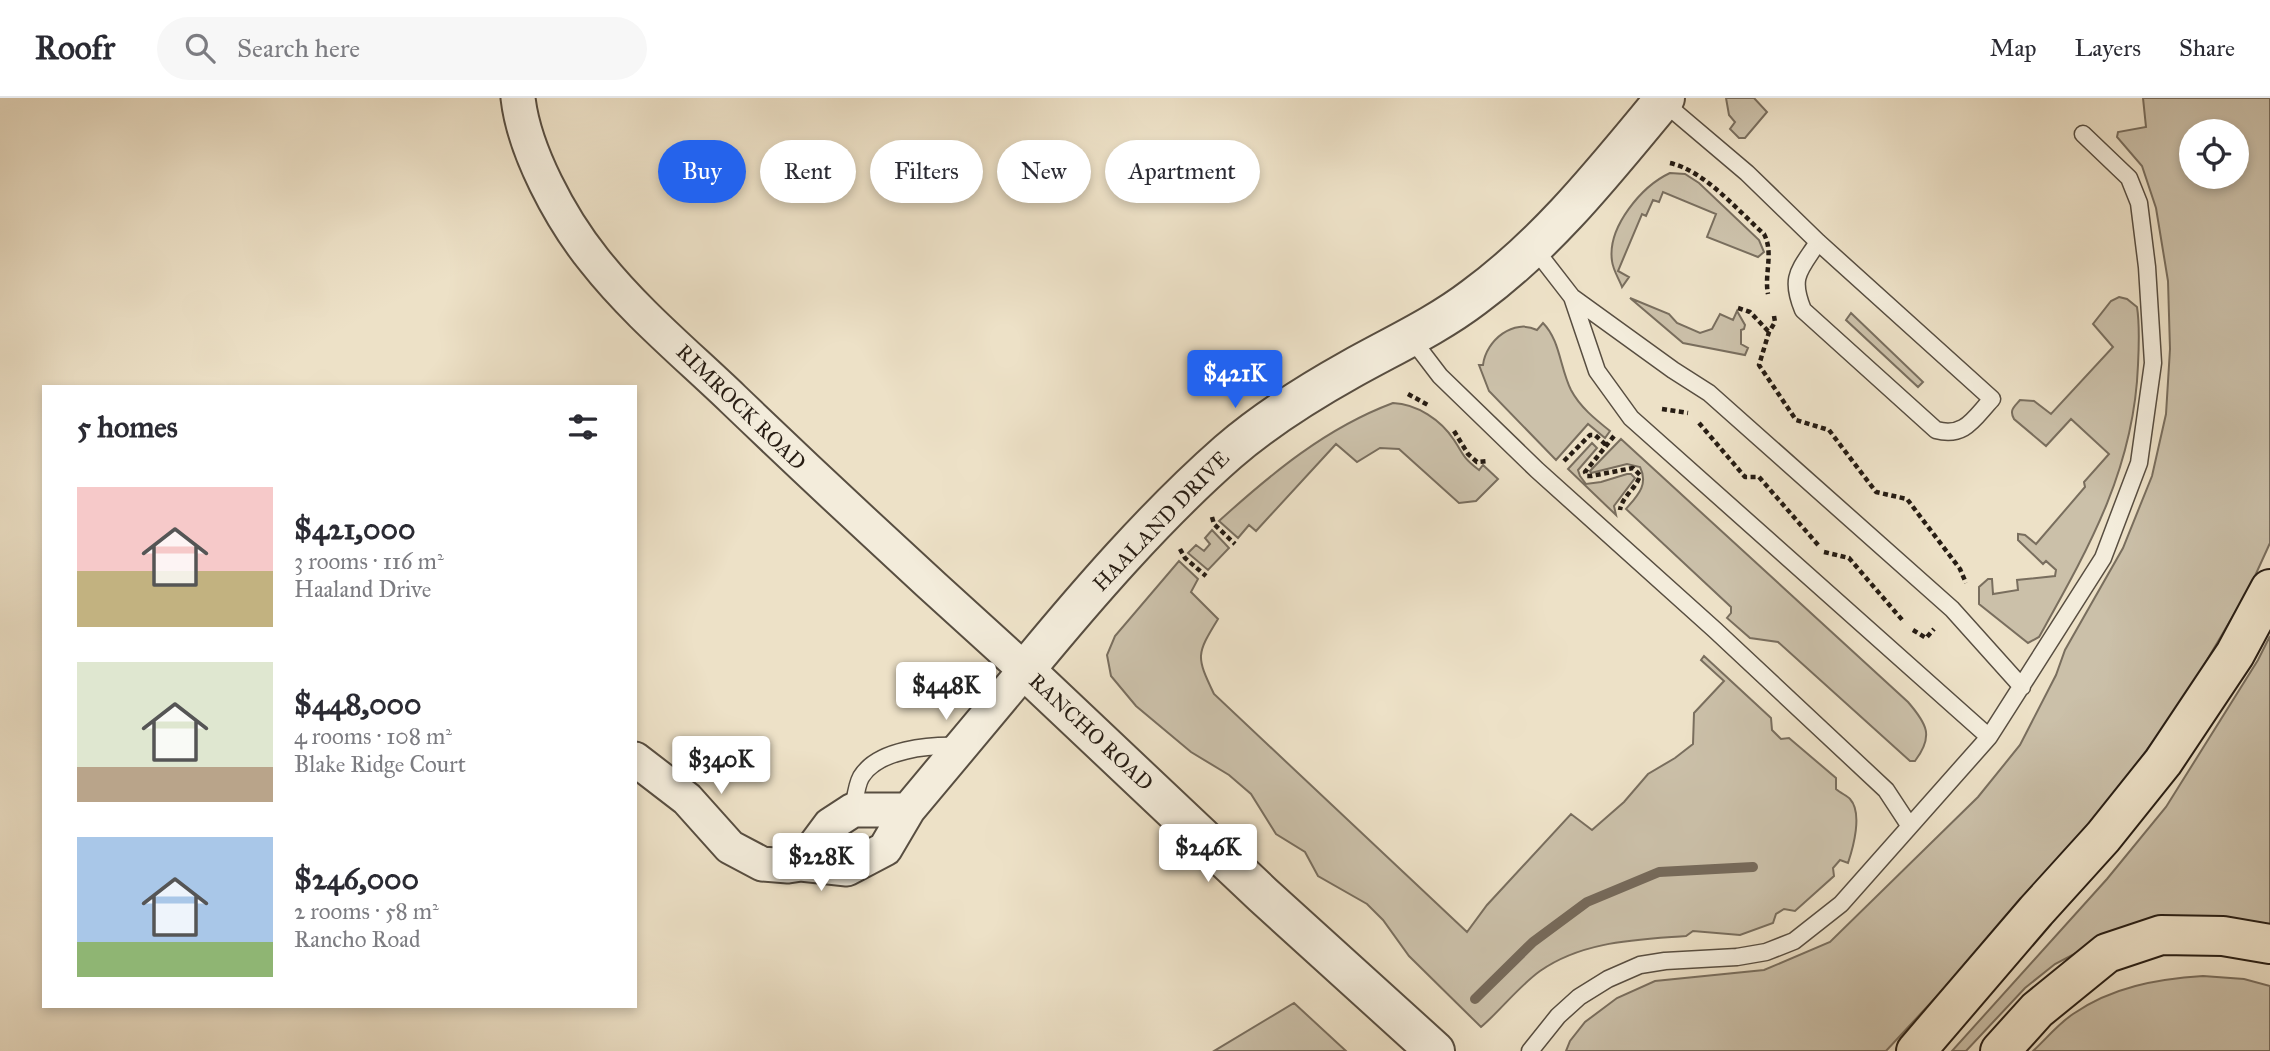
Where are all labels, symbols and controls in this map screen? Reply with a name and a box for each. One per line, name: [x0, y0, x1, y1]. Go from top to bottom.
search box: [157, 17, 647, 80]
text: Roofr: [35, 28, 115, 68]
icon: search: [181, 29, 219, 67]
text: Search here: [237, 32, 360, 64]
text: Map: [1990, 33, 2037, 63]
text: Layers: [2075, 33, 2141, 63]
text: Share: [2179, 33, 2235, 63]
map controls: [2179, 119, 2249, 189]
button: locate: [2179, 119, 2249, 189]
chip: Buy: [658, 140, 746, 203]
chip: Rent: [760, 140, 856, 203]
chip: Filters: [870, 140, 983, 203]
chip: New: [997, 140, 1091, 203]
chip: Apartment: [1105, 140, 1260, 203]
street label: RIMROCK ROAD: [671, 338, 811, 476]
pin: $421K: [1186, 350, 1284, 410]
text: $421K: [1203, 359, 1267, 387]
icon: filters: [564, 408, 602, 446]
text: 5 homes: [77, 409, 178, 445]
street label: HAALAND DRIVE: [1087, 445, 1235, 597]
text: $421,000: [294, 511, 416, 547]
icon: home: [133, 515, 217, 599]
text: 3 rooms · 116 m²: [294, 547, 444, 575]
text: Haaland Drive: [294, 575, 431, 603]
pin: $448K: [897, 662, 995, 722]
street label: RANCHO ROAD: [1024, 668, 1158, 796]
text: $448K: [912, 671, 980, 699]
text: $448,000: [294, 686, 422, 722]
icon: home: [133, 690, 217, 774]
text: 4 rooms · 108 m²: [294, 722, 452, 750]
pin: $340K: [672, 736, 770, 796]
text: $340K: [688, 745, 754, 773]
text: Blake Ridge Court: [294, 750, 466, 778]
pin: $246K: [1159, 824, 1257, 884]
text: $246K: [1175, 833, 1241, 861]
pin: $228K: [772, 834, 870, 893]
text: $228K: [789, 842, 853, 870]
text: $246,000: [294, 861, 419, 897]
icon: home: [133, 865, 217, 949]
text: 2 rooms · 58 m²: [294, 897, 439, 925]
text: Rancho Road: [294, 925, 420, 953]

